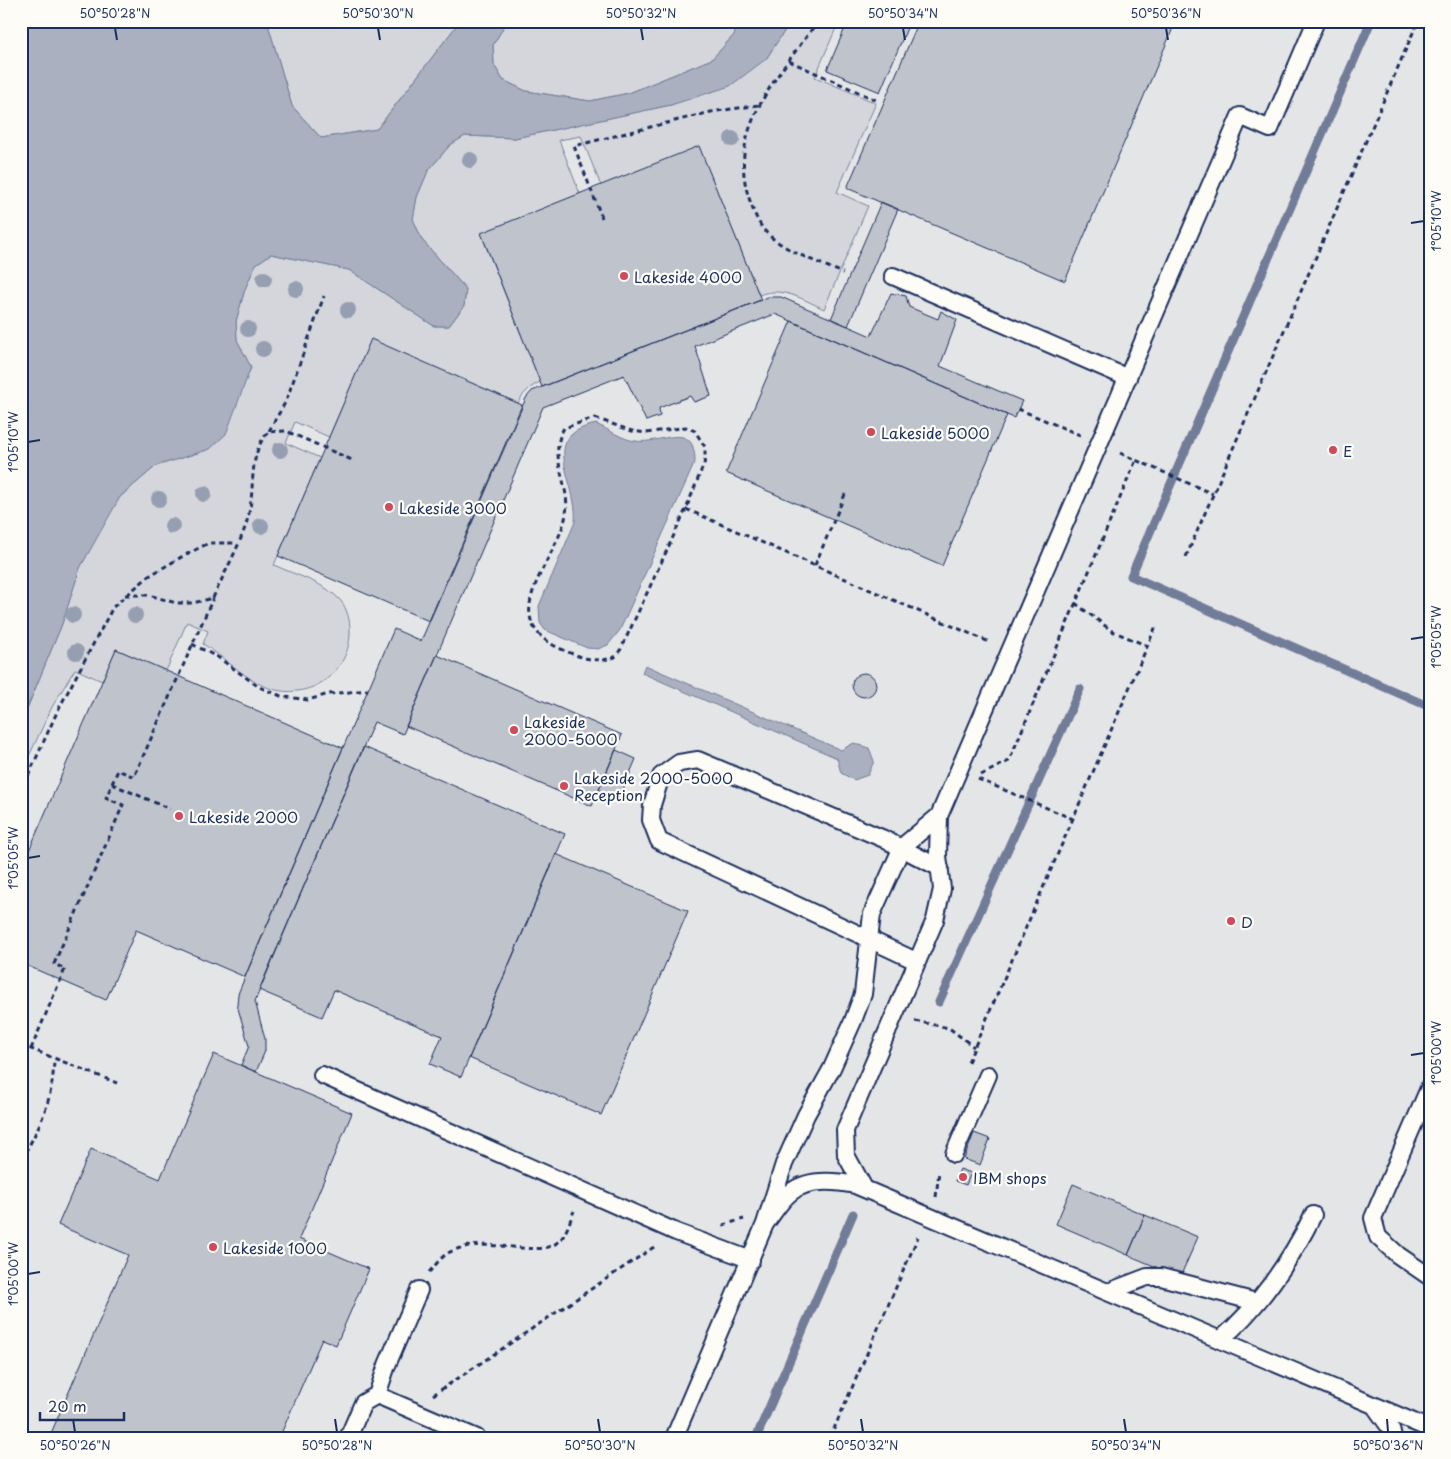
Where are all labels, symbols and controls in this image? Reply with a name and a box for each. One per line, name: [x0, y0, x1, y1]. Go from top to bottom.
text: 50°50'28"N: [80, 4, 150, 22]
text: 50°50'30"N: [342, 4, 414, 22]
text: 50°50'32"N: [606, 4, 676, 22]
text: 50°50'34"N: [868, 4, 938, 22]
text: 50°50'36"N: [1131, 4, 1202, 22]
text: 1°05'10"W: [1427, 190, 1445, 252]
place label: Lakeside 4000: [634, 265, 742, 288]
marker: Lakeside 4000: [618, 270, 630, 282]
text: 1°05'10"W: [4, 411, 22, 473]
place label: Lakeside 5000: [881, 421, 990, 444]
marker: Lakeside 5000: [865, 426, 877, 438]
place label: E: [1343, 439, 1352, 462]
marker: E: [1327, 444, 1339, 456]
place label: Lakeside 3000: [399, 496, 507, 519]
marker: Lakeside 3000: [383, 501, 395, 513]
text: 1°05'05"W: [1427, 605, 1445, 669]
place label: Lakeside 2000-5000: [524, 710, 617, 750]
marker: Lakeside 2000-5000: [508, 724, 520, 736]
place label: Lakeside 2000-5000 Reception: [574, 766, 733, 806]
marker: Lakeside 2000-5000 Reception: [558, 780, 570, 792]
place label: Lakeside 2000: [189, 805, 298, 828]
marker: Lakeside 2000: [173, 810, 185, 822]
text: 1°05'05"W: [4, 826, 22, 890]
place label: D: [1241, 910, 1253, 933]
marker: D: [1225, 915, 1237, 927]
text: 1°05'00"W: [1427, 1020, 1445, 1085]
place label: IBM shops: [973, 1166, 1047, 1189]
marker: IBM shops: [957, 1171, 969, 1183]
place label: Lakeside 1000: [223, 1236, 327, 1259]
text: 1°05'00"W: [4, 1241, 22, 1306]
marker: Lakeside 1000: [207, 1241, 219, 1253]
scale bar: [40, 1389, 124, 1421]
text: 20 m: [48, 1394, 87, 1417]
text: 50°50'26"N: [39, 1436, 111, 1454]
text: 50°50'28"N: [302, 1436, 372, 1454]
text: 50°50'30"N: [564, 1436, 636, 1454]
text: 50°50'32"N: [828, 1436, 898, 1454]
text: 50°50'34"N: [1091, 1436, 1161, 1454]
text: 50°50'36"N: [1353, 1436, 1424, 1454]

